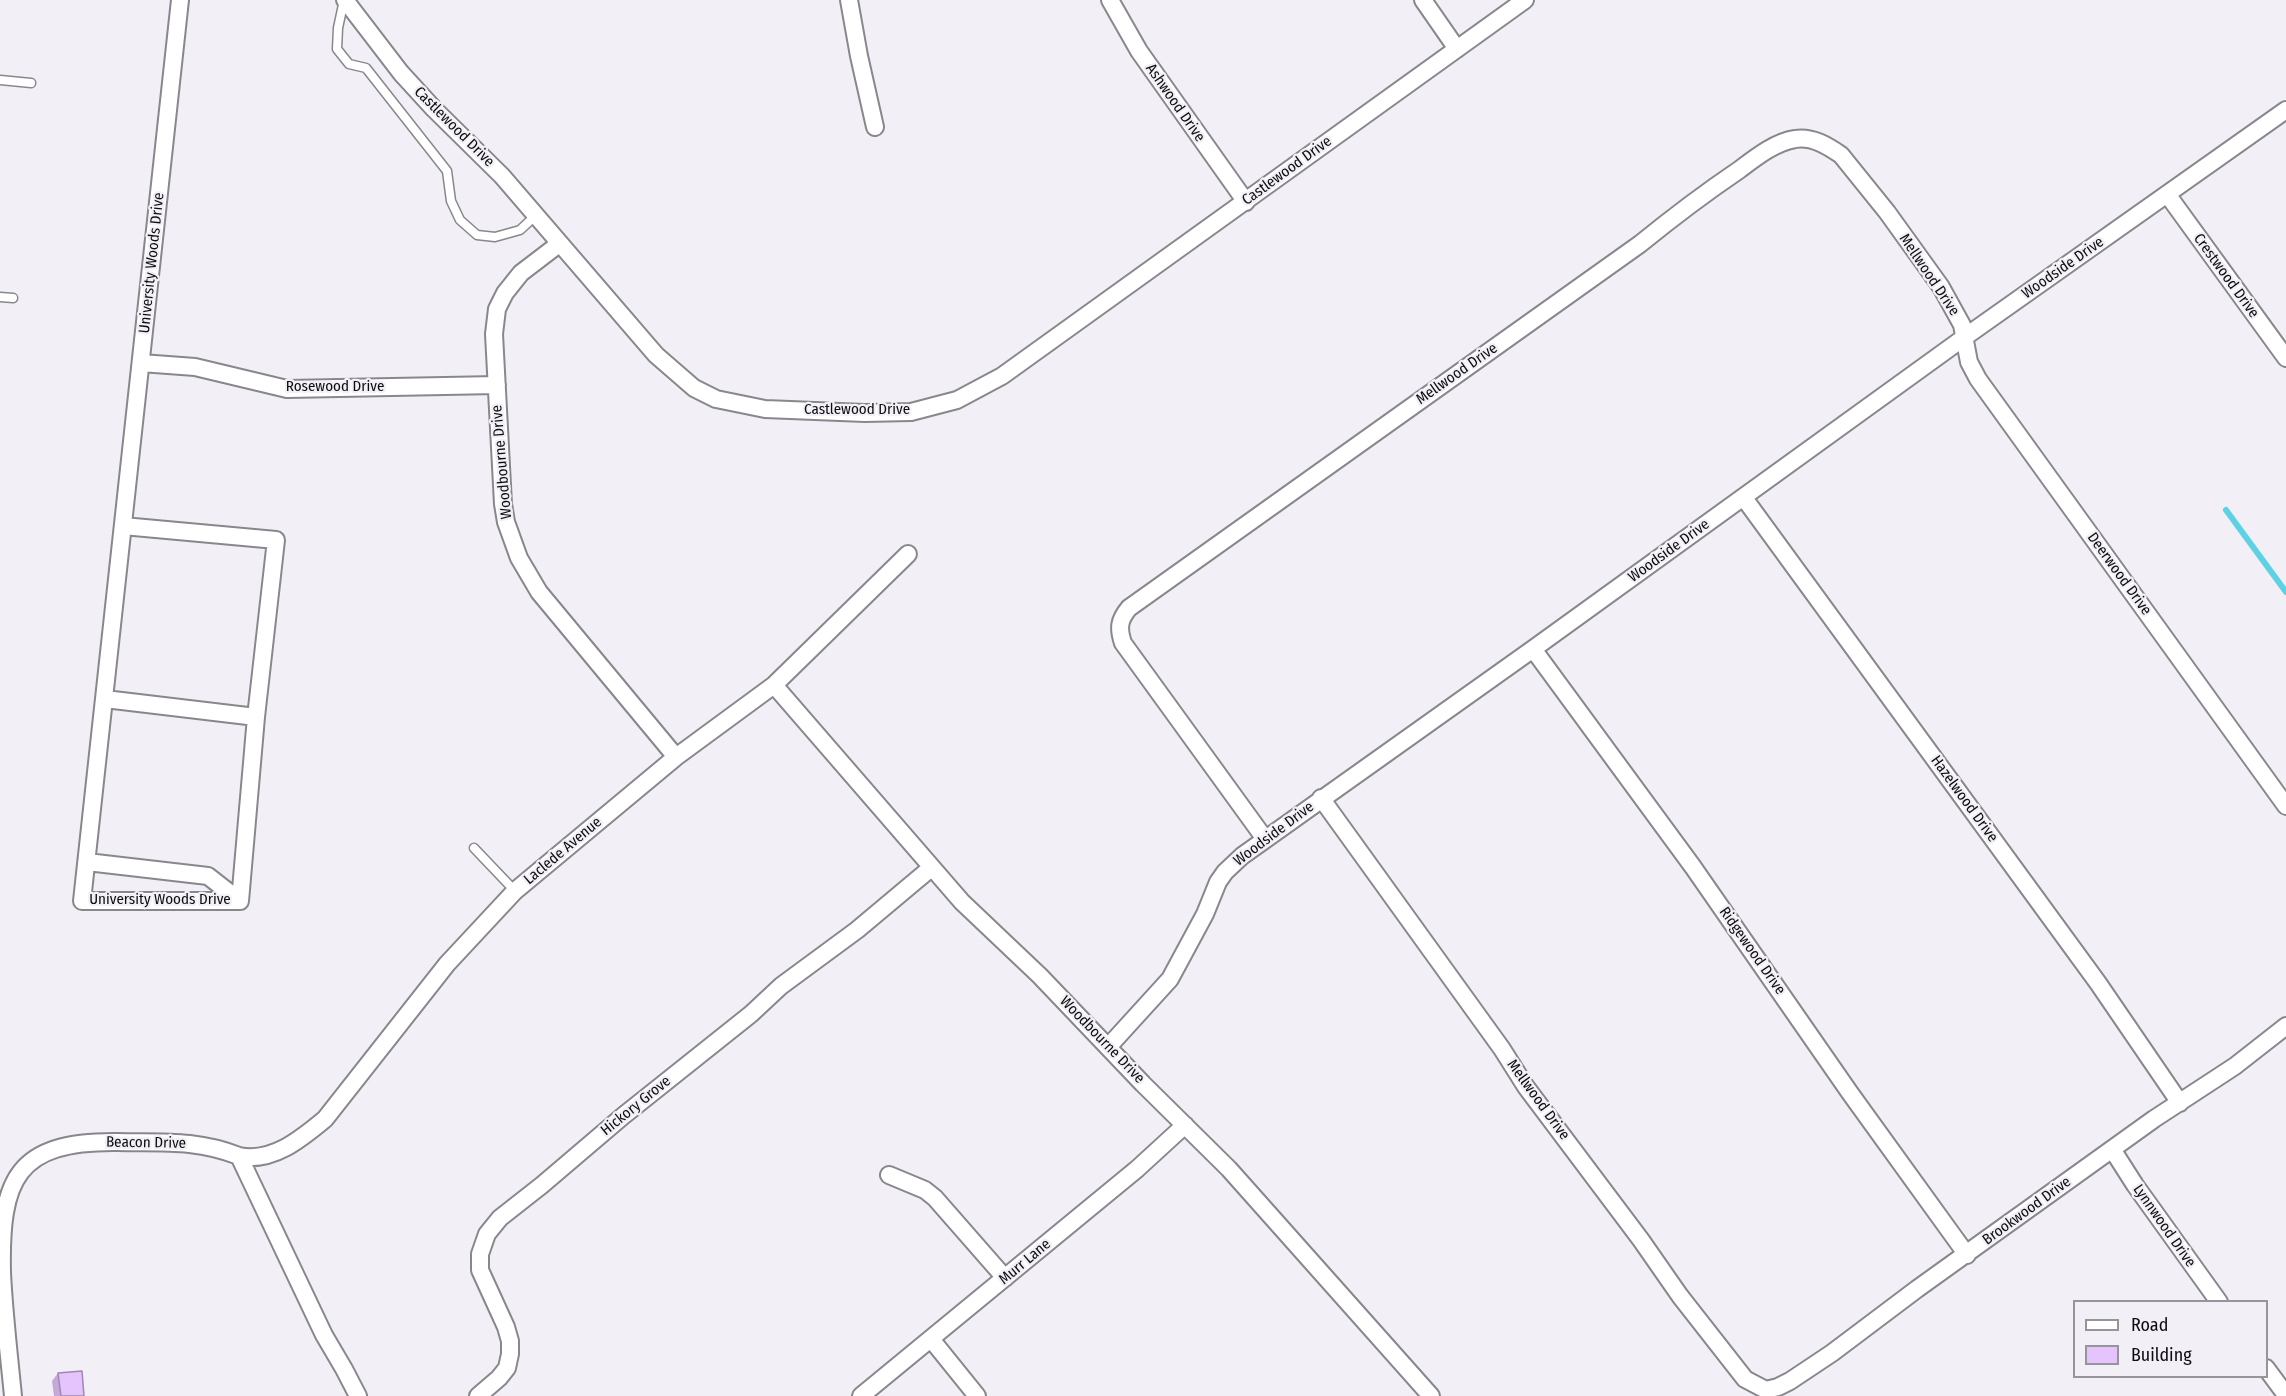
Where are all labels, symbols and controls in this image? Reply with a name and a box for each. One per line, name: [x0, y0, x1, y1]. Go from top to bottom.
street label: Ashwood Drive: [1141, 61, 1209, 145]
street label: Castlewood Drive: [410, 83, 498, 171]
street label: Castlewood Drive: [1239, 133, 1335, 209]
street label: University Woods Drive: [136, 192, 168, 334]
street label: Crestwood Drive: [2189, 230, 2263, 322]
street label: Mellwood Drive: [1895, 231, 1963, 319]
street label: Woodside Drive: [2019, 233, 2107, 303]
street label: Mellwood Drive: [1413, 339, 1501, 409]
street label: Rosewood Drive: [286, 378, 384, 396]
street label: Castlewood Drive: [804, 401, 910, 419]
street label: Woodbourne Drive: [488, 404, 516, 520]
street label: Woodside Drive: [1625, 516, 1713, 586]
street label: Deerwood Drive: [2083, 529, 2155, 619]
street label: Hazelwood Drive: [1927, 752, 2001, 846]
street label: Woodside Drive: [1230, 798, 1318, 870]
street label: Laclede Avenue: [521, 813, 605, 889]
street label: University Woods Drive: [89, 891, 231, 909]
street label: Ridgewood Drive: [1715, 904, 1789, 998]
street label: Woodbourne Drive: [1056, 993, 1148, 1087]
street label: Mellwood Drive: [1503, 1056, 1573, 1144]
street label: Hickory Grove: [597, 1072, 675, 1140]
street label: Beacon Drive: [106, 1133, 186, 1153]
street label: Brookwood Drive: [1979, 1173, 2075, 1249]
street label: Lynnwood Drive: [2129, 1181, 2199, 1271]
street label: Murr Lane: [996, 1235, 1054, 1289]
legend: [2073, 1300, 2268, 1378]
text: Road: [2131, 1314, 2168, 1336]
text: Building: [2131, 1344, 2192, 1366]

